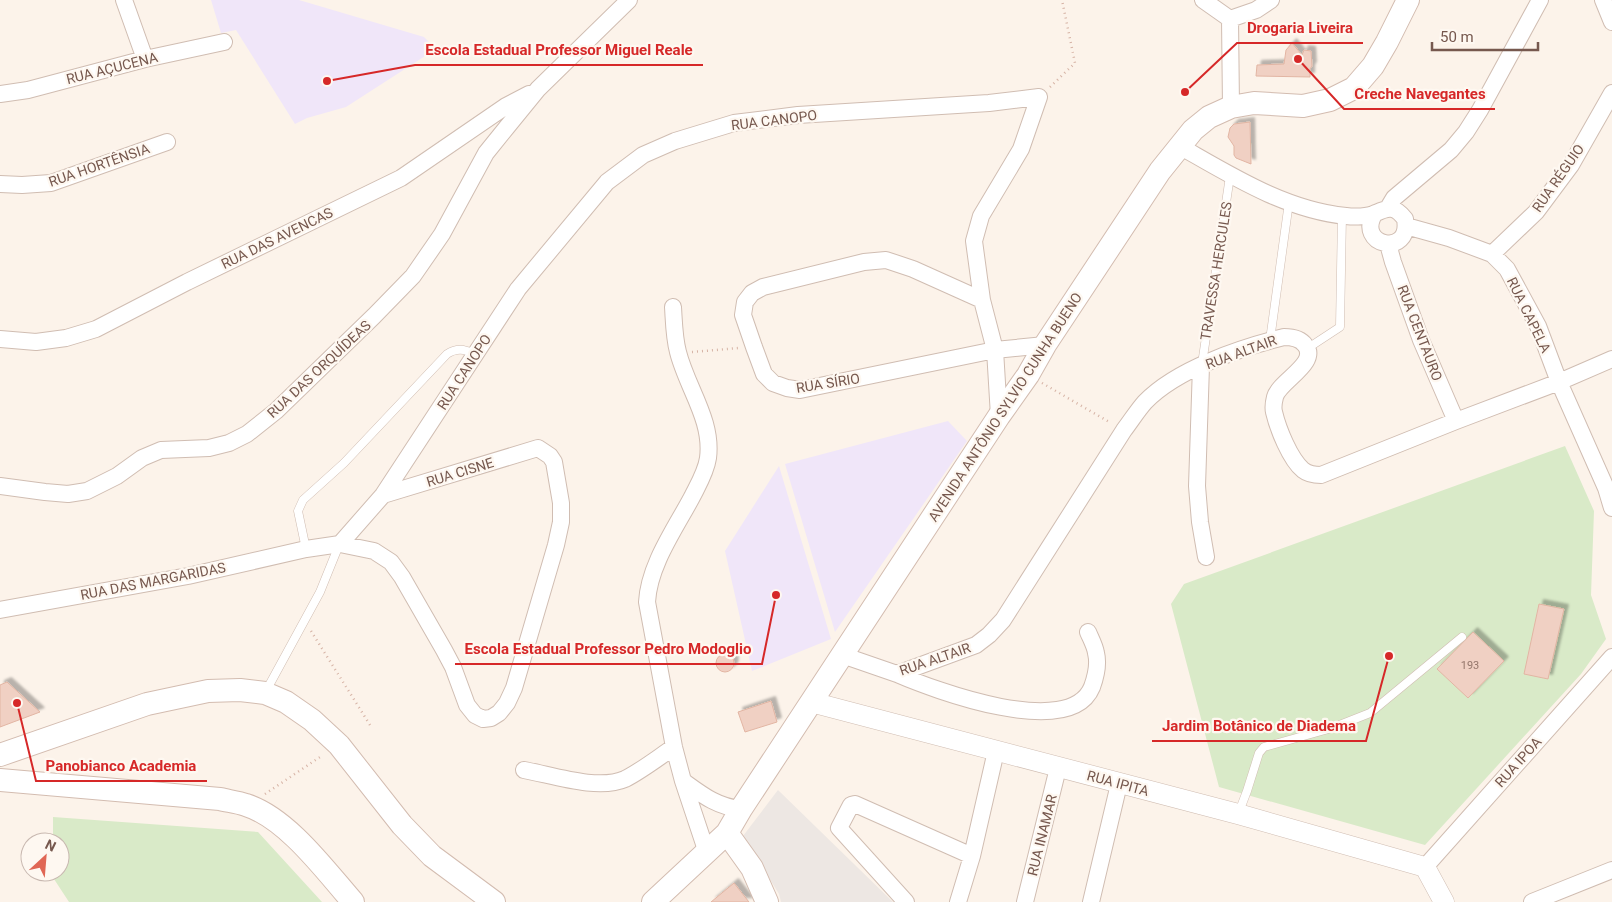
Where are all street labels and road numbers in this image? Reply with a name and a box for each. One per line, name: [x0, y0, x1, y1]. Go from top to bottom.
street label: RUA AÇUCENA: [65, 49, 159, 87]
street label: RUA CANOPO: [730, 107, 818, 133]
street label: RUA HORTÊNSIA: [46, 139, 152, 190]
street label: RUA RÉGUIO: [1528, 141, 1587, 215]
street label: TRAVESSA HERCULES: [1197, 201, 1235, 341]
street label: RUA DAS AVENCAS: [219, 204, 335, 272]
street label: RUA CAPELA: [1504, 275, 1554, 355]
street label: RUA CENTAURO: [1394, 283, 1446, 383]
street label: AVENIDA ANTÔNIO SYLVIO CUNHA BUENO: [924, 289, 1085, 524]
street label: RUA DAS ORQUÍDEAS: [263, 316, 374, 421]
street label: RUA CANOPO: [434, 331, 494, 413]
street label: RUA ALTAIR: [1203, 332, 1279, 372]
street label: RUA SÍRIO: [795, 369, 861, 396]
street label: RUA CISNE: [425, 454, 496, 490]
street label: RUA DAS MARGARIDAS: [79, 559, 227, 603]
street label: RUA ALTAIR: [897, 639, 973, 679]
street label: RUA IPOA: [1492, 734, 1544, 790]
street label: RUA IPITA: [1085, 767, 1151, 799]
street label: RUA INAMAR: [1024, 792, 1060, 877]

